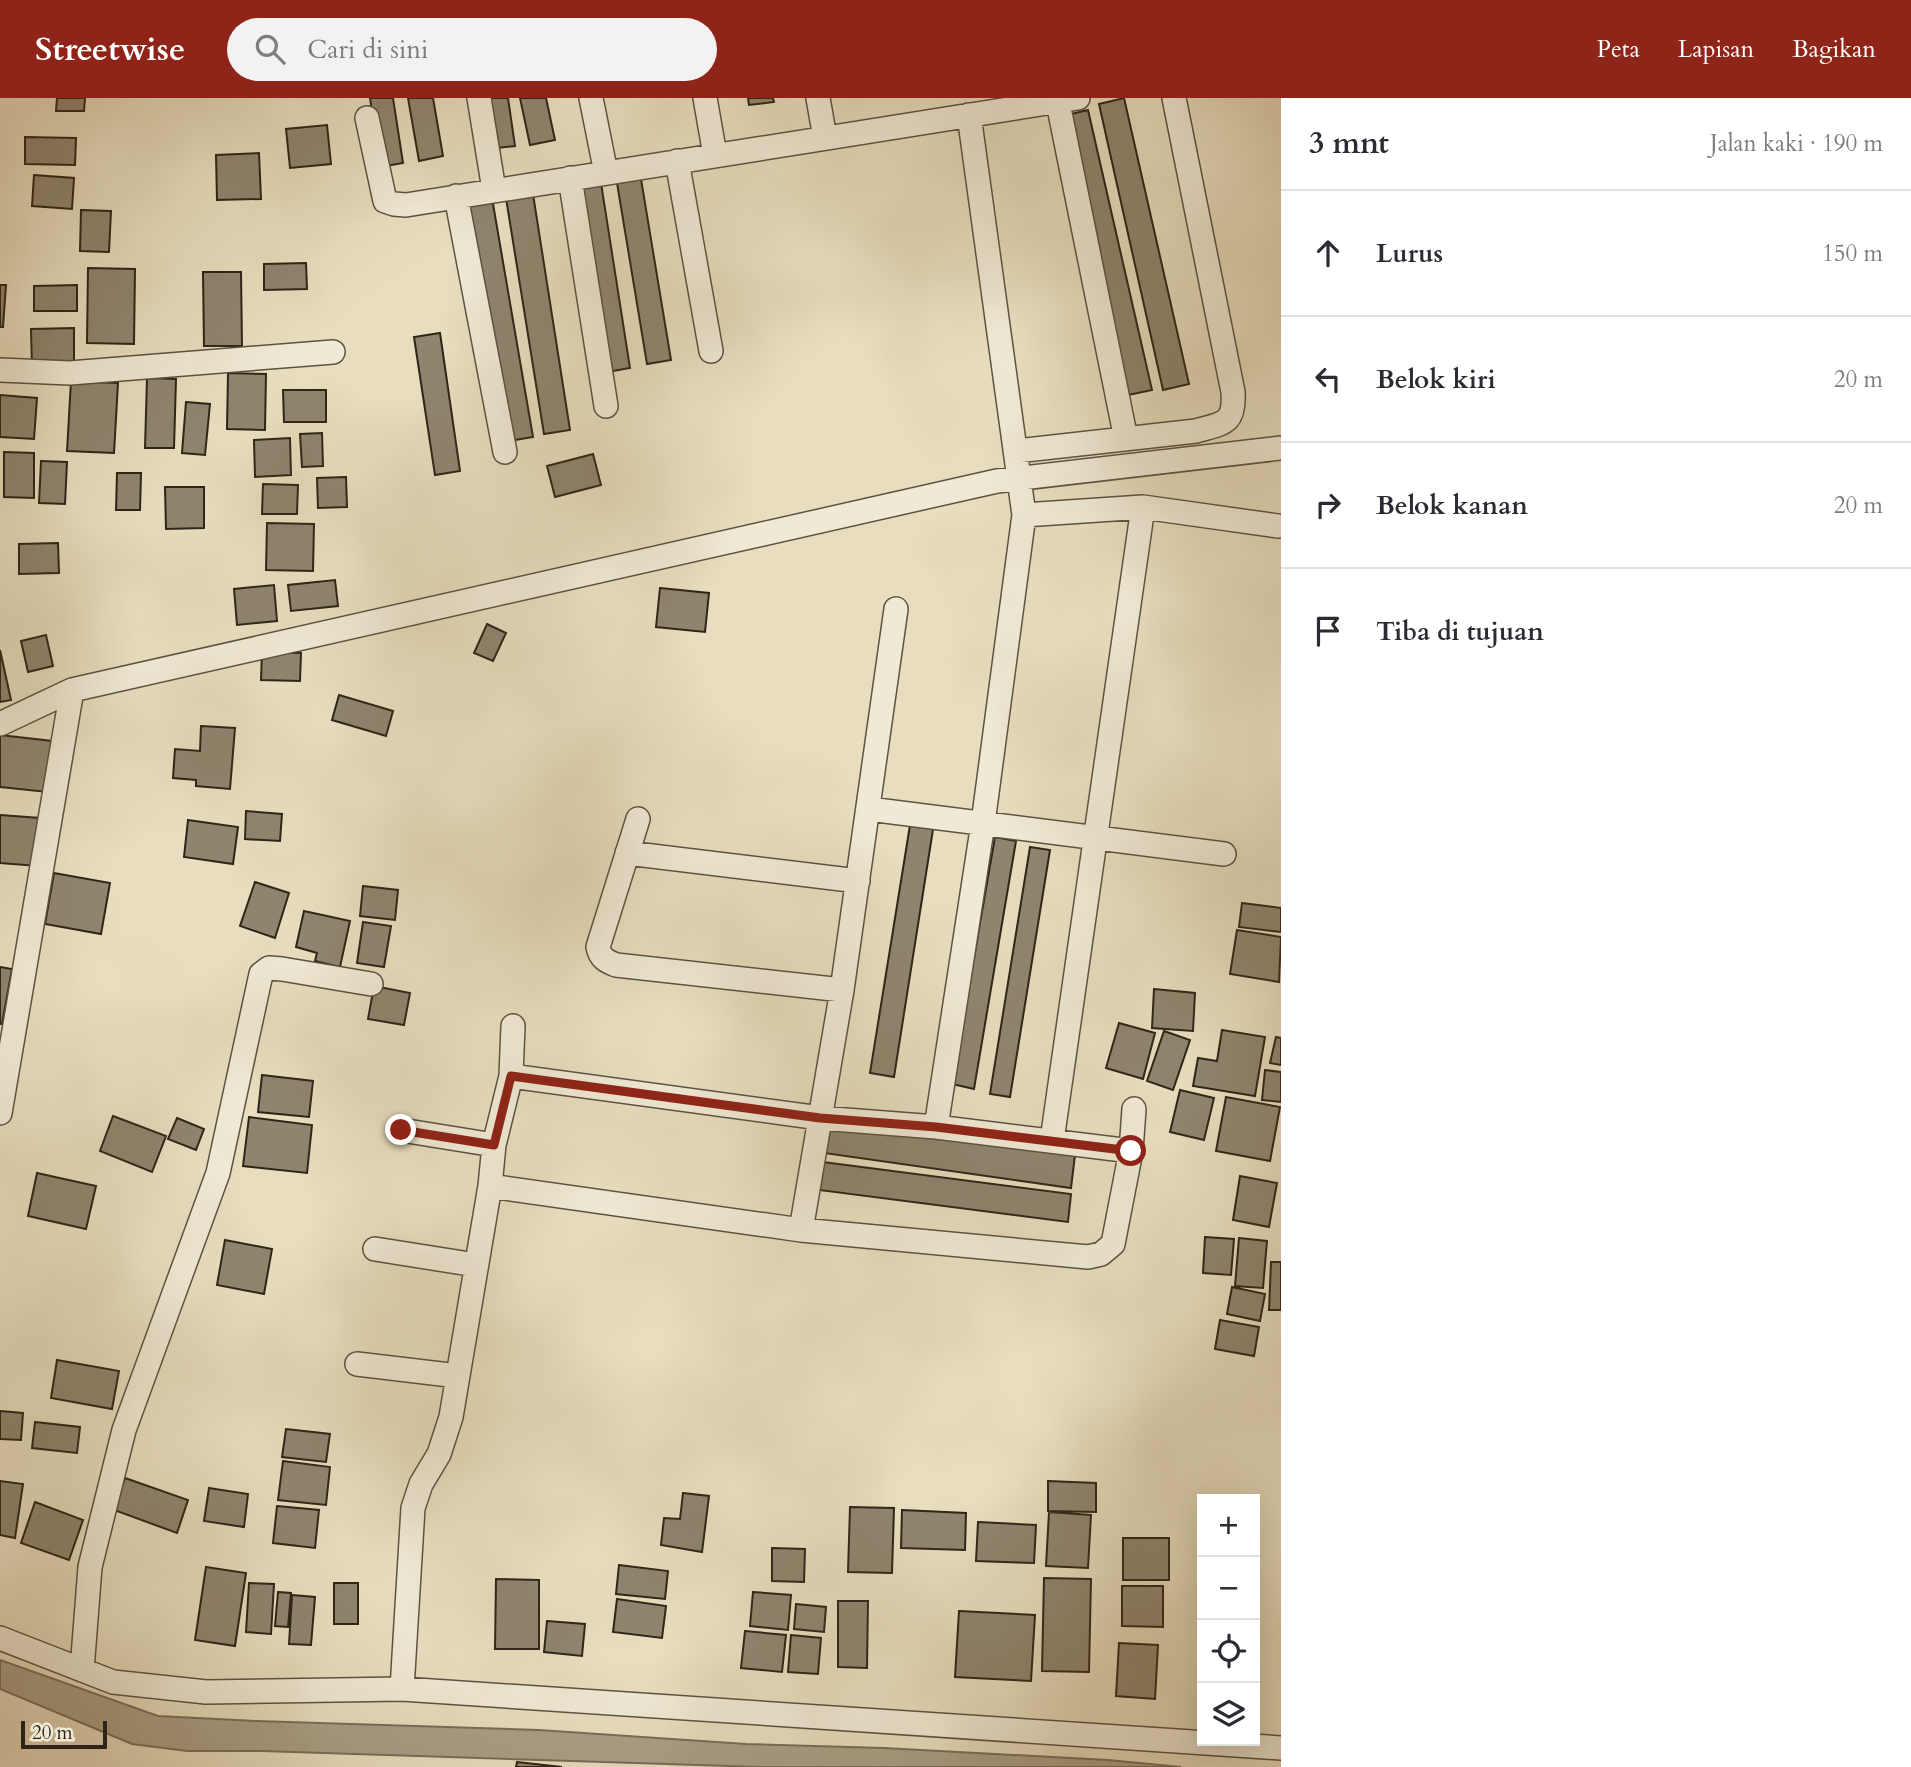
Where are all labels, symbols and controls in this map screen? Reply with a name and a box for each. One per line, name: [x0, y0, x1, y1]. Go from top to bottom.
search box: [227, 18, 717, 81]
text: Streetwise: [35, 27, 185, 72]
icon: search: [251, 30, 289, 68]
text: Cari di sini: [307, 32, 428, 67]
text: Peta: [1597, 33, 1640, 66]
text: Lapisan: [1678, 33, 1754, 66]
text: Bagikan: [1792, 33, 1876, 66]
text: 3 mnt: [1309, 123, 1389, 164]
text: Jalan kaki · 190 m: [1710, 128, 1883, 159]
icon: ahead: [1309, 234, 1347, 272]
text: Lurus: [1376, 236, 1443, 271]
text: 150 m: [1822, 238, 1883, 269]
icon: left: [1309, 360, 1347, 398]
text: Belok kiri: [1376, 362, 1496, 397]
text: 20 m: [1834, 364, 1883, 395]
icon: right: [1309, 486, 1347, 524]
text: Belok kanan: [1376, 488, 1528, 523]
text: 20 m: [1834, 490, 1883, 521]
icon: arrive: [1309, 612, 1347, 650]
text: Tiba di tujuan: [1376, 614, 1544, 649]
route end: [385, 1114, 416, 1145]
route start: [1115, 1135, 1146, 1166]
map controls: [1197, 1494, 1260, 1746]
button: +: [1197, 1494, 1260, 1557]
button: −: [1197, 1557, 1260, 1620]
button: locate: [1197, 1620, 1260, 1683]
button: layers: [1197, 1683, 1260, 1746]
scale bar: [21, 1718, 107, 1750]
text: 20 m: [32, 1720, 73, 1746]

